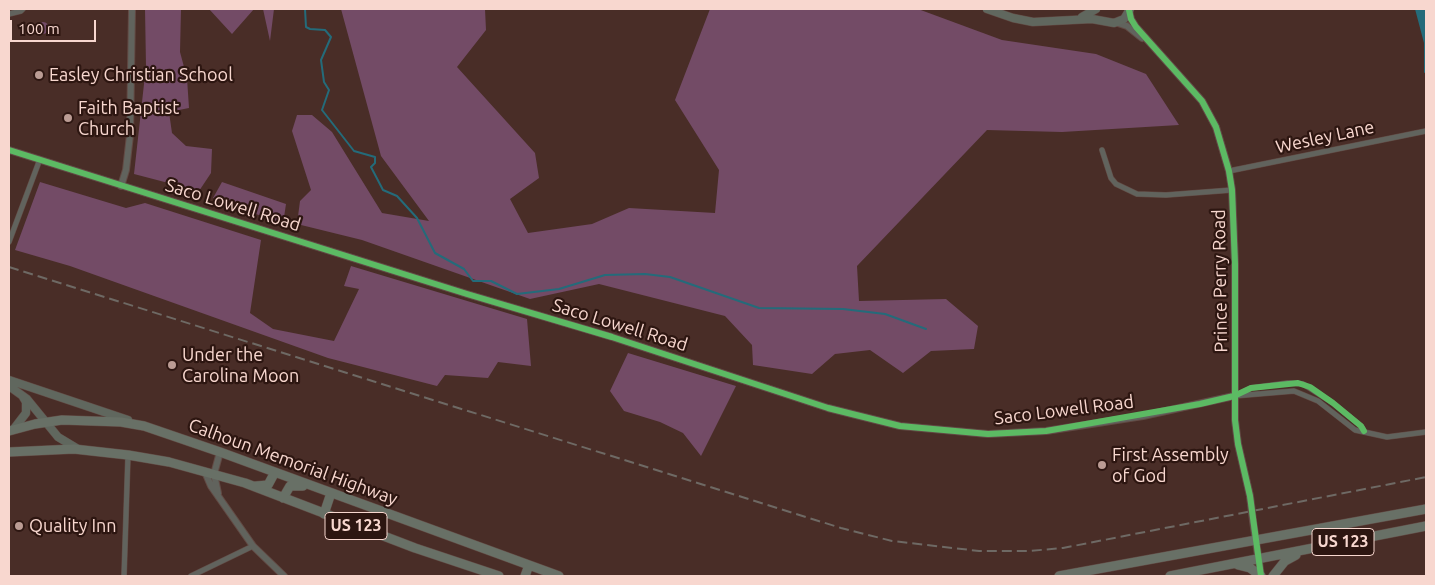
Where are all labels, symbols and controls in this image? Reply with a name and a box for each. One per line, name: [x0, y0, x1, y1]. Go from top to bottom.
scale bar: [12, 10, 99, 42]
text: 100 m: [18, 20, 60, 37]
place label: Easley Christian School: [49, 64, 233, 86]
marker: Easley Christian School: [33, 69, 45, 81]
place label: Faith Baptist Church: [78, 97, 179, 140]
marker: Faith Baptist Church: [62, 112, 74, 124]
street label: Wesley Lane: [1274, 116, 1376, 158]
street label: Saco Lowell Road: [163, 174, 303, 236]
street label: Prince Perry Road: [1208, 209, 1232, 353]
street label: Saco Lowell Road: [550, 294, 690, 356]
place label: Under the Carolina Moon: [182, 344, 299, 386]
marker: Under the Carolina Moon: [166, 359, 178, 371]
street label: Saco Lowell Road: [993, 391, 1135, 429]
street label: Calhoun Memorial Highway: [186, 414, 400, 510]
place label: First Assembly of God: [1112, 444, 1229, 486]
marker: First Assembly of God: [1096, 459, 1108, 471]
road number: US 123: [325, 512, 387, 540]
place label: Quality Inn: [29, 515, 117, 537]
marker: Quality Inn: [13, 520, 25, 532]
road number: US 123: [1312, 528, 1374, 556]

